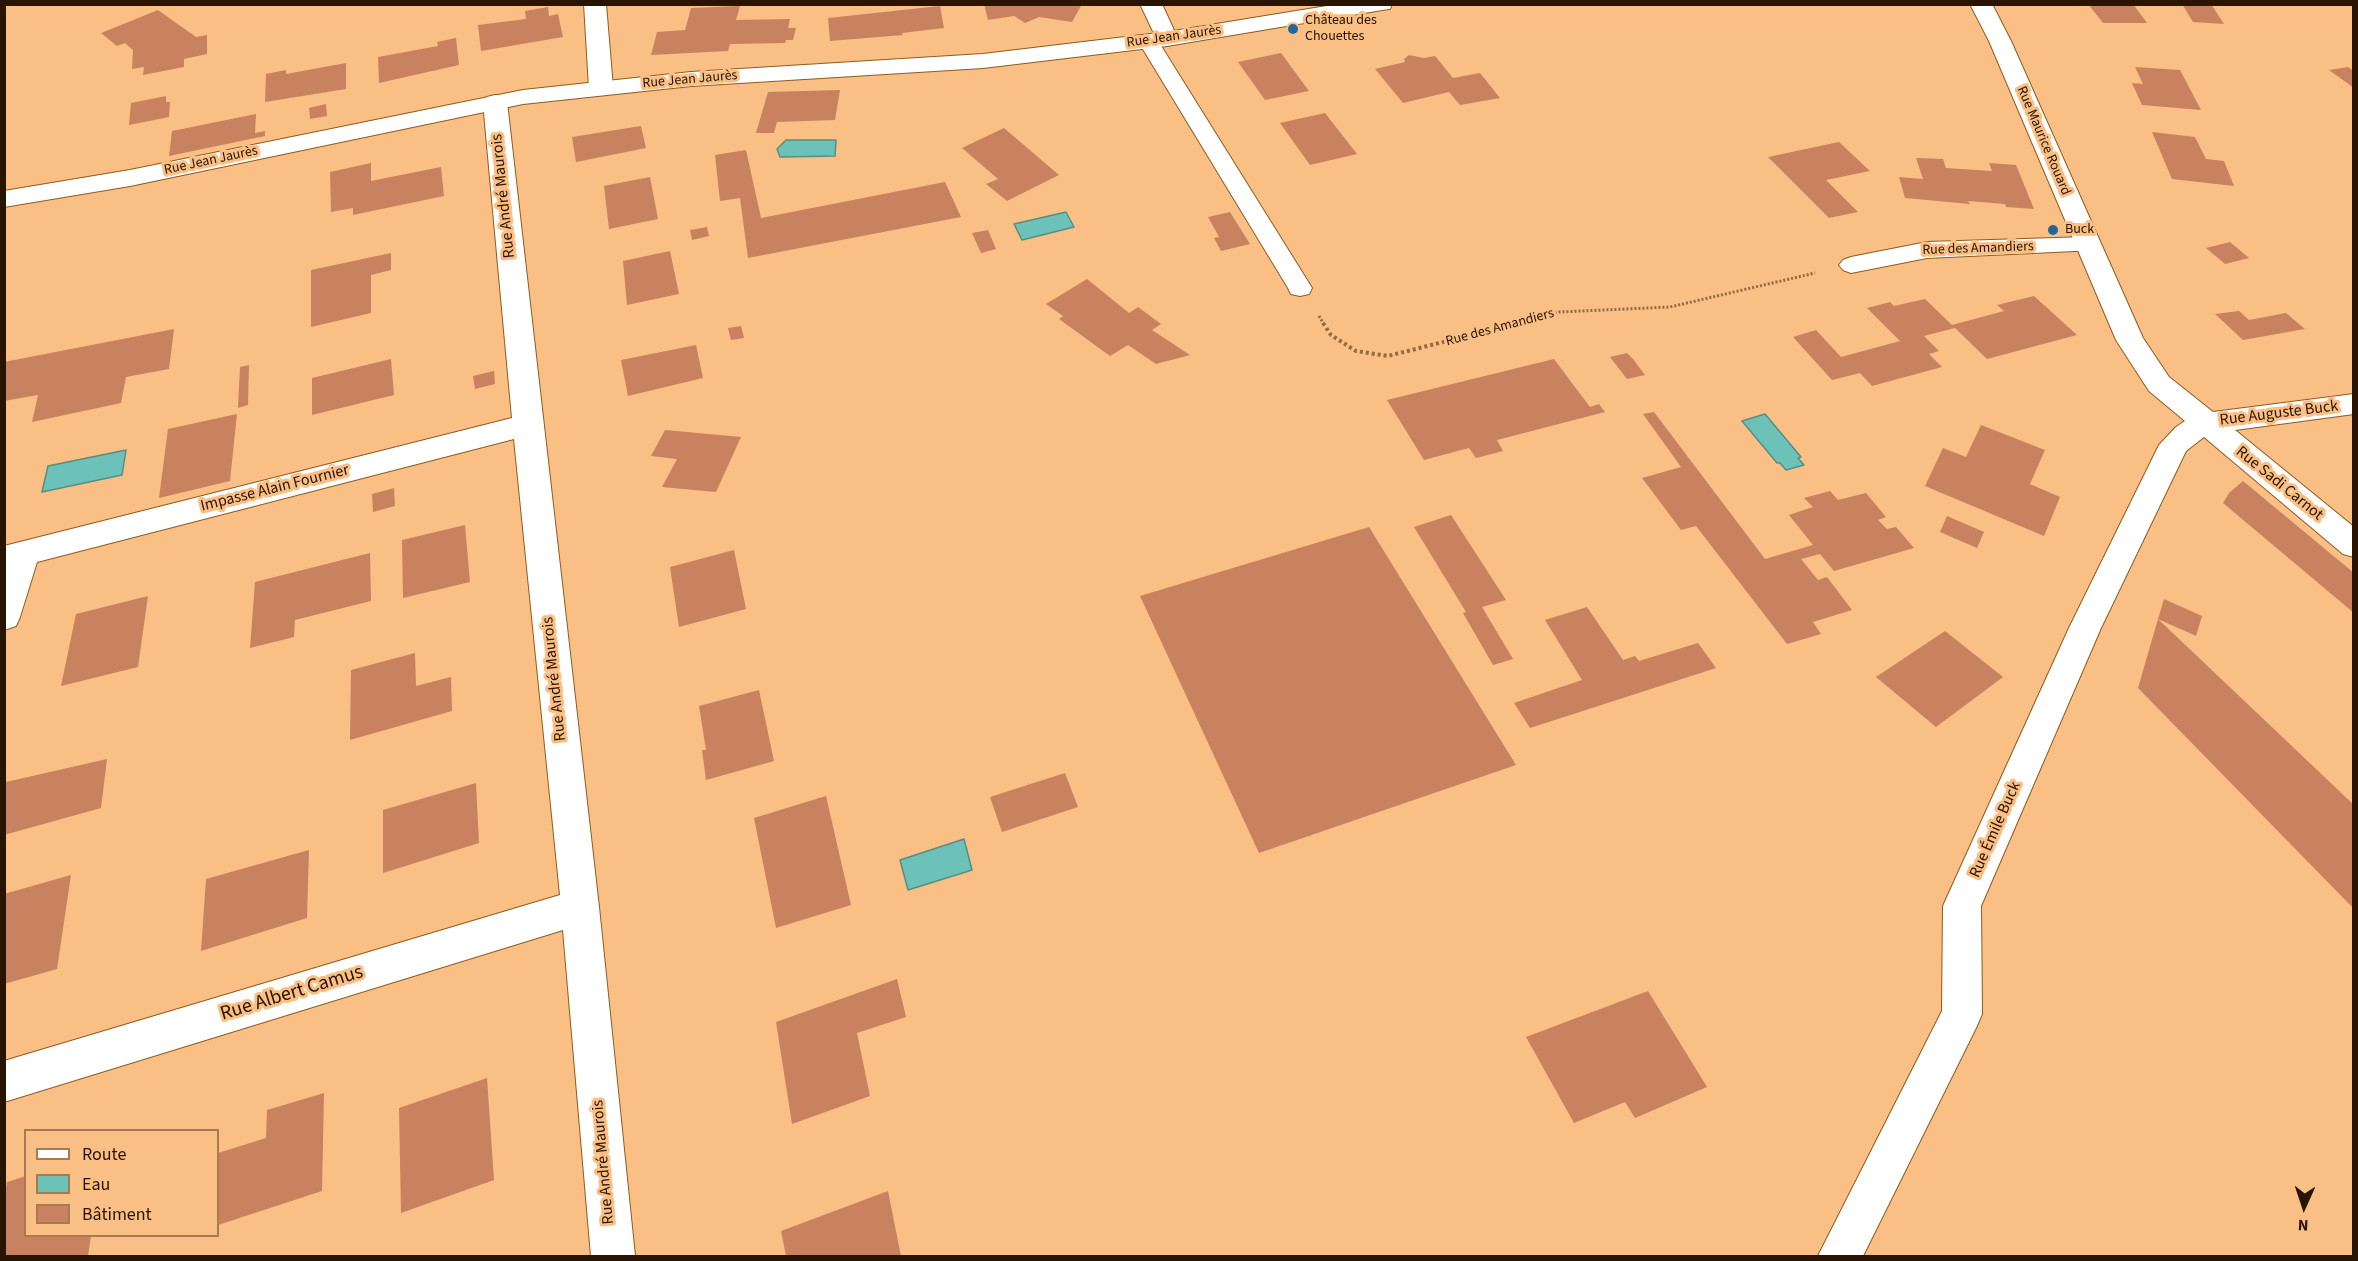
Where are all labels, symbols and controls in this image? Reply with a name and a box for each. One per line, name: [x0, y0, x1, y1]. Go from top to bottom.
place label: Château des Chouettes: [1305, 13, 1377, 46]
street label: Rue Jean Jaurès: [1126, 22, 1222, 52]
marker: Château des Chouettes: [1286, 22, 1300, 36]
street label: Rue Jean Jaurès: [642, 67, 738, 93]
street label: Rue Maurice Rouard: [2012, 84, 2074, 198]
street label: Rue André Maurois: [488, 133, 520, 259]
street label: Rue Jean Jaurès: [163, 143, 259, 179]
place label: Buck: [2065, 222, 2094, 238]
marker: Buck: [2046, 223, 2060, 237]
street label: Rue des Amandiers: [1922, 239, 2034, 259]
street label: Rue des Amandiers: [1444, 305, 1556, 351]
street label: Rue Auguste Buck: [2219, 397, 2339, 431]
street label: Rue Sadi Carnot: [2231, 443, 2327, 525]
street label: Impasse Alain Fournier: [199, 461, 351, 517]
street label: Rue André Maurois: [539, 616, 571, 742]
street label: Rue Émile Buck: [1966, 779, 2026, 881]
street label: Rue Albert Camus: [218, 961, 366, 1027]
street label: Rue André Maurois: [589, 1099, 619, 1225]
legend: [24, 1129, 219, 1237]
text: Route: [82, 1142, 126, 1167]
text: Eau: [82, 1172, 110, 1197]
north arrow: [2274, 1177, 2334, 1237]
text: Bâtiment: [82, 1202, 152, 1227]
text: N: [2297, 1214, 2309, 1236]

